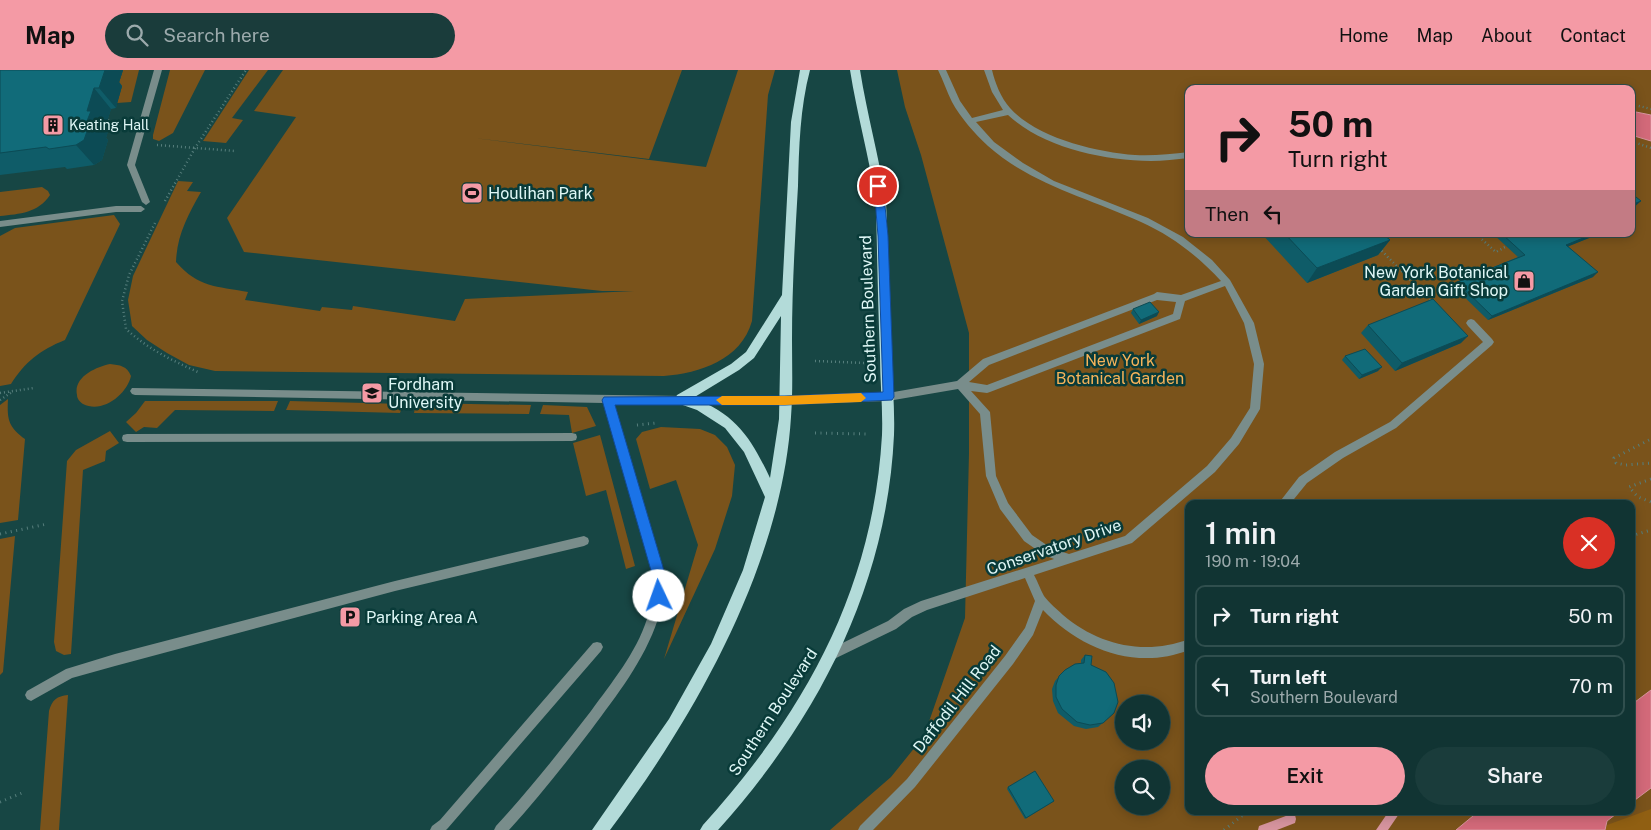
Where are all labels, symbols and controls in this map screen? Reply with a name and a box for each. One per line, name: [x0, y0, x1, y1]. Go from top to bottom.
search box: [105, 13, 455, 58]
text: Map: [25, 21, 75, 49]
icon: search: [123, 21, 151, 49]
text: Search here: [163, 24, 270, 46]
text: Home: [1339, 25, 1389, 46]
text: Map: [1417, 25, 1453, 46]
text: About: [1481, 25, 1532, 46]
text: Contact: [1560, 25, 1626, 46]
text: 50 m: [1288, 104, 1373, 145]
icon: right: [1205, 105, 1270, 170]
building icon: Keating Hall: [41, 113, 65, 137]
place label: Keating Hall: [69, 117, 149, 133]
text: Turn right: [1288, 146, 1388, 172]
pin: [857, 165, 899, 207]
icon: arrive: [864, 172, 892, 200]
sports icon: Houlihan Park: [460, 181, 484, 205]
place label: Houlihan Park: [488, 184, 593, 203]
icon: left: [1259, 200, 1287, 228]
text: Then: [1205, 203, 1249, 225]
street label: Southern Boulevard: [856, 235, 880, 383]
place label: New York Botanical Garden Gift Shop: [1364, 263, 1508, 300]
shop icon: New York Botanical Garden Gift Shop: [1512, 269, 1536, 293]
park label: New York Botanical Garden: [1056, 351, 1184, 388]
place label: Fordham University: [388, 375, 463, 412]
school or university icon: Fordham University: [360, 381, 384, 405]
street label: Conservatory Drive: [984, 515, 1124, 579]
text: 1 min: [1205, 515, 1276, 551]
button: close: [1563, 517, 1615, 569]
text: 190 m · 19:04: [1205, 552, 1300, 571]
position arrow: [632, 569, 684, 621]
icon: right: [1207, 602, 1235, 630]
parking icon: Parking Area A: [338, 605, 362, 629]
text: Turn right: [1250, 605, 1339, 627]
text: 50 m: [1568, 605, 1613, 627]
place label: Parking Area A: [366, 608, 478, 627]
street label: Daffodil Hill Road: [909, 642, 1005, 756]
street label: Southern Boulevard: [725, 645, 821, 779]
text: Turn left: [1250, 666, 1327, 688]
icon: left: [1207, 672, 1235, 700]
text: 70 m: [1569, 675, 1613, 697]
text: Southern Boulevard: [1250, 688, 1398, 707]
map controls: [1115, 695, 1170, 815]
button: sound: [1115, 695, 1170, 750]
button: Exit: [1205, 747, 1405, 805]
button: Share: [1415, 747, 1615, 805]
button: search: [1115, 760, 1170, 815]

